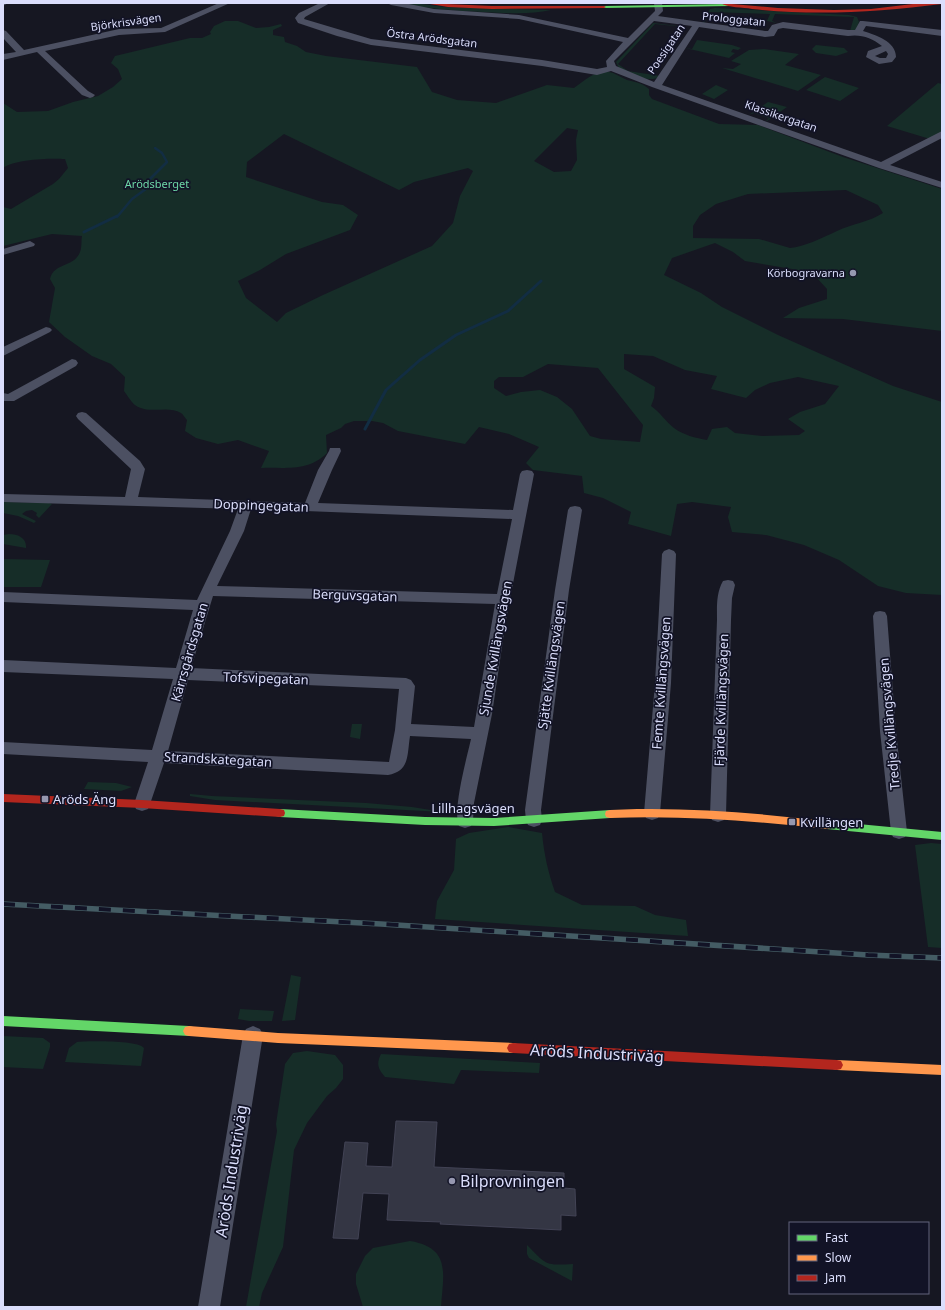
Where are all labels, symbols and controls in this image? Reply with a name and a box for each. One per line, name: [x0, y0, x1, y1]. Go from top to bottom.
street label: Prologgatan: [702, 8, 767, 29]
street label: Björkrisvägen: [90, 9, 162, 34]
street label: Poesigatan: [643, 21, 688, 77]
street label: Östra Arödsgatan: [386, 25, 478, 50]
street label: Klassikergatan: [743, 96, 819, 135]
park label: Arödsberget: [125, 176, 189, 191]
place label: Körbogravarna: [767, 265, 845, 280]
marker: Körbogravarna: [848, 268, 858, 278]
street label: Doppingegatan: [213, 494, 309, 516]
street label: Sjunde Kvillängsvägen: [474, 579, 516, 717]
street label: Berguvsgatan: [312, 585, 398, 605]
street label: Kärrsgårdsgatan: [166, 600, 212, 704]
street label: Sjätte Kvillängsvägen: [533, 600, 569, 730]
street label: Femte Kvillängsvägen: [647, 616, 675, 750]
street label: Fjärde Kvillängsvägen: [710, 633, 732, 767]
street label: Tredje Kvillängsvägen: [874, 657, 904, 791]
street label: Tofsvipegatan: [223, 668, 309, 688]
street label: Strandskategatan: [164, 747, 272, 771]
place label: Aröds Äng: [53, 790, 116, 808]
marker: Aröds Äng: [40, 794, 50, 804]
street label: Lillhagsvägen: [431, 799, 515, 817]
place label: Kvillängen: [800, 813, 863, 831]
marker: Kvillängen: [787, 817, 797, 827]
street label: Aröds Industriväg: [530, 1039, 664, 1067]
street label: Aröds Industriväg: [210, 1103, 252, 1239]
place label: Bilprovningen: [460, 1170, 565, 1192]
marker: Bilprovningen: [447, 1176, 457, 1186]
legend: [789, 1222, 929, 1294]
text: Fast: [825, 1229, 849, 1246]
text: Slow: [825, 1249, 852, 1266]
text: Jam: [824, 1269, 846, 1286]

